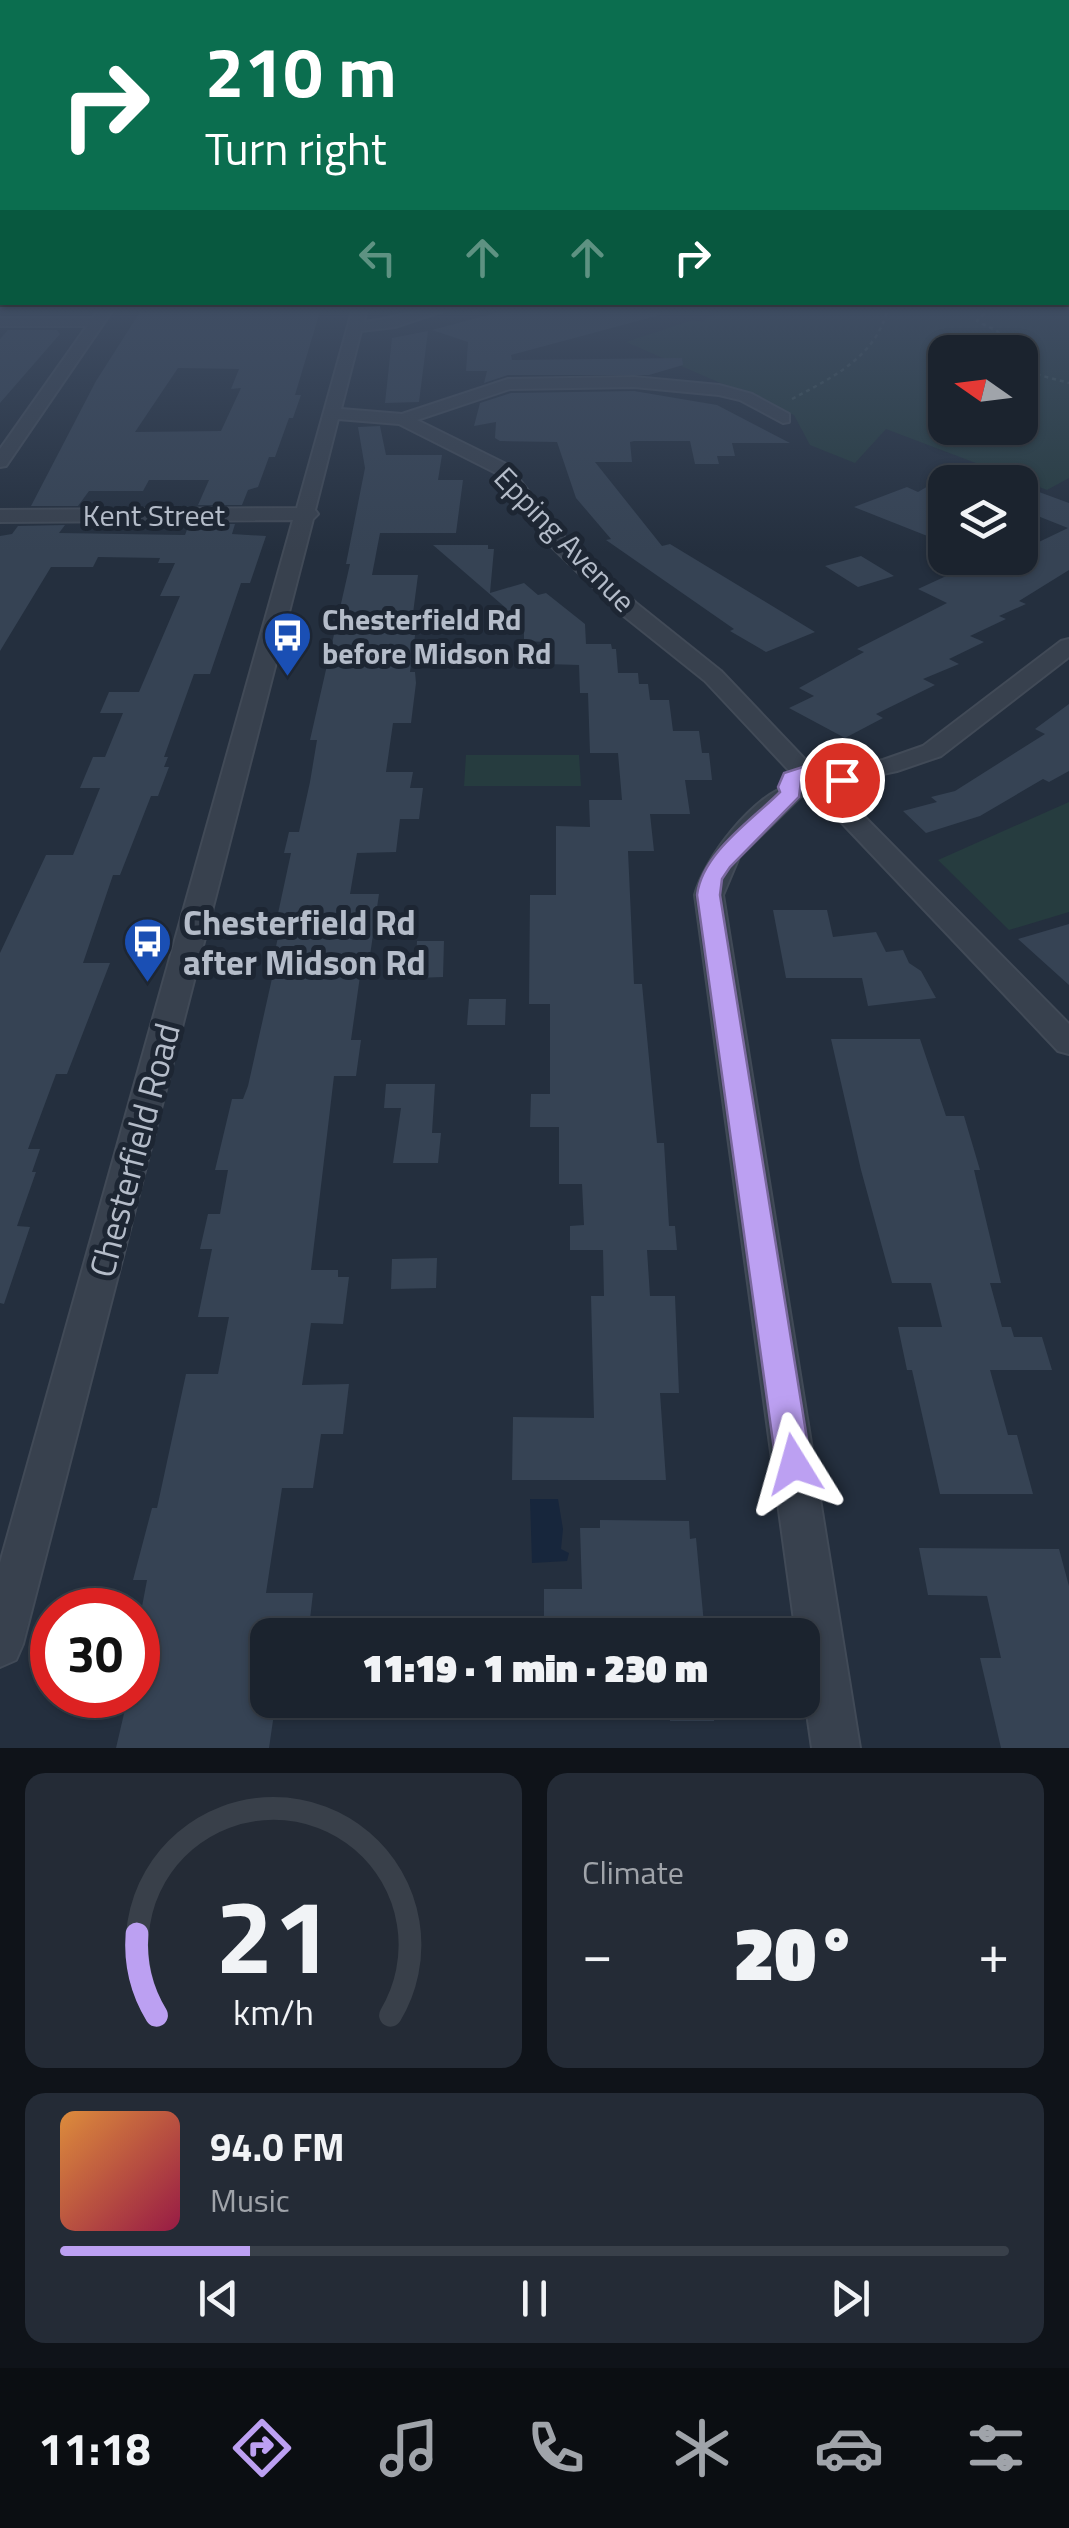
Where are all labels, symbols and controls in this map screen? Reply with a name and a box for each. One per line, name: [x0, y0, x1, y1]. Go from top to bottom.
text: 210 m: [205, 18, 397, 124]
icon: right: [40, 40, 170, 170]
text: Turn right: [205, 114, 387, 182]
icon: left: [350, 230, 405, 285]
icon: ahead: [455, 230, 510, 285]
icon: ahead: [560, 230, 615, 285]
icon: right: [665, 230, 720, 285]
north arrow: [928, 335, 1038, 445]
map controls: [928, 335, 1038, 575]
street label: Epping Avenue: [484, 456, 646, 622]
button: layers: [928, 465, 1038, 575]
street label: Kent Street: [83, 492, 226, 538]
place label: Chesterfield Rd before Midson Rd: [322, 596, 551, 676]
bus stop icon: Chesterfield Rd before Midson Rd: [261, 610, 313, 678]
pin: [800, 738, 885, 823]
icon: arrive: [815, 753, 870, 808]
place label: Chesterfield Rd after Midson Rd: [183, 895, 426, 989]
bus stop icon: Chesterfield Rd after Midson Rd: [122, 916, 174, 984]
street label: Chesterfield Road: [74, 1017, 194, 1283]
position arrow: [742, 1412, 846, 1516]
speed limit sign: 30: [30, 1588, 160, 1718]
text: 11:19 · 1 min · 230 m: [362, 1639, 708, 1697]
text: Climate: [582, 1848, 684, 1896]
text: 21: [215, 1855, 332, 2013]
text: 20°: [734, 1895, 857, 2009]
text: −: [582, 1911, 613, 1994]
text: +: [978, 1911, 1009, 1994]
text: km/h: [233, 1984, 314, 2039]
text: 94.0 FM: [210, 2118, 345, 2176]
text: Music: [210, 2176, 290, 2224]
icon: previous: [191, 2271, 246, 2326]
icon: pause: [507, 2271, 562, 2326]
icon: next: [823, 2271, 878, 2326]
icon: directions: [227, 2413, 297, 2483]
icon: music: [374, 2413, 444, 2483]
icon: phone: [521, 2413, 591, 2483]
icon: climate: [667, 2413, 737, 2483]
icon: car: [814, 2413, 884, 2483]
icon: filters: [961, 2413, 1031, 2483]
text: 11:18: [38, 2414, 151, 2482]

